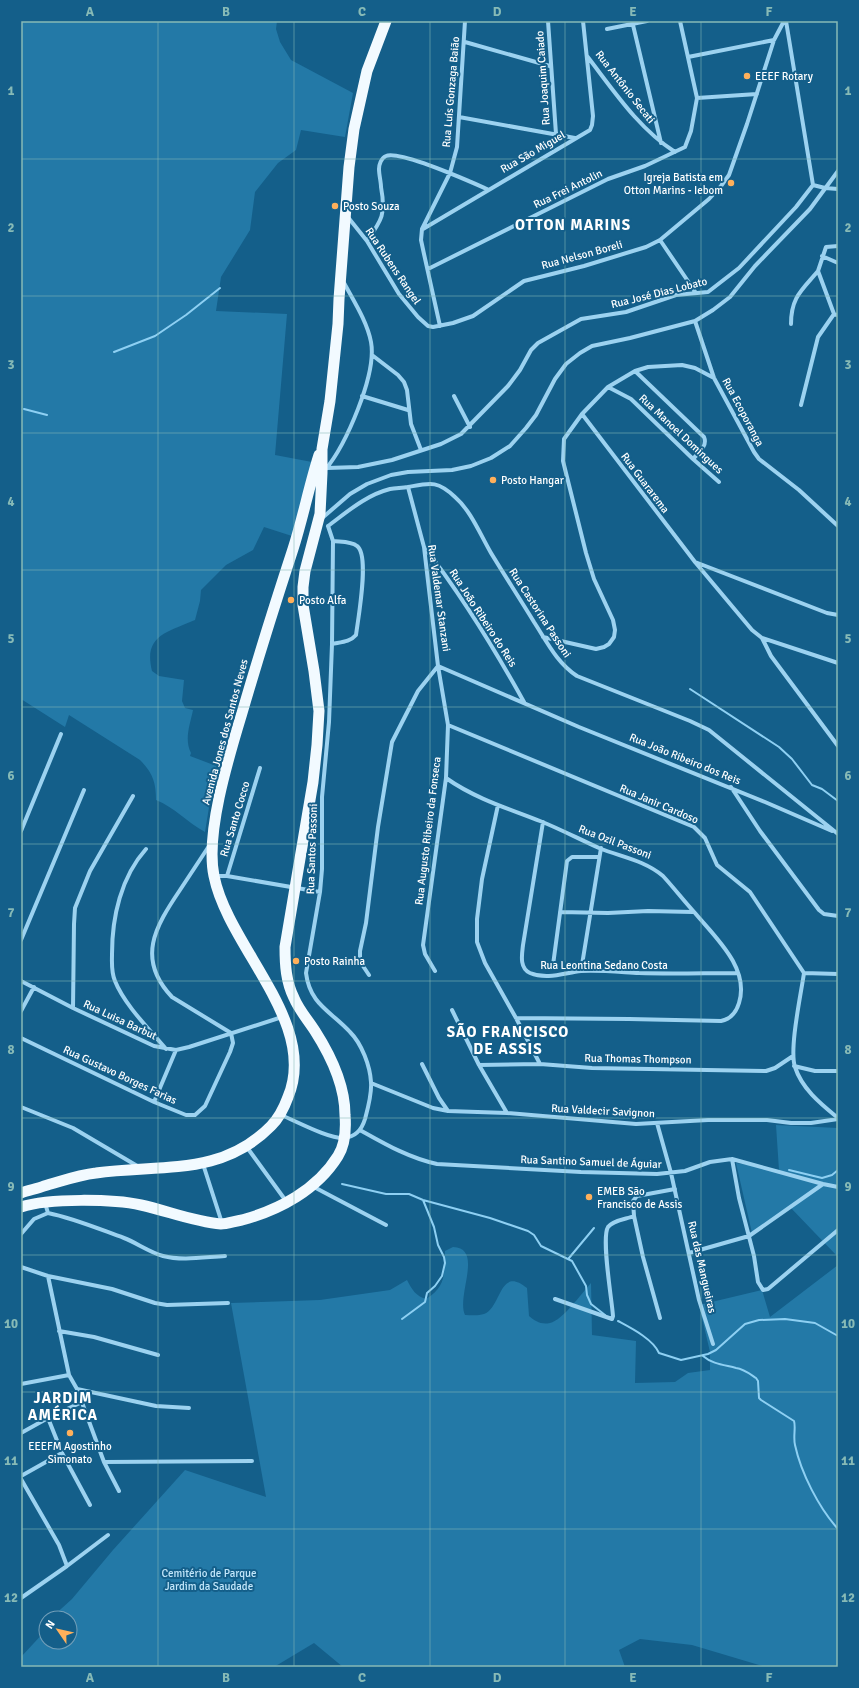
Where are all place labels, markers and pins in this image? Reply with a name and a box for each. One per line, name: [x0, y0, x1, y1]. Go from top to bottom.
place label: EEEF Rotary: [755, 70, 814, 83]
marker: EEEF Rotary: [742, 71, 752, 81]
place label: Igreja Batista em Otton Marins - Iebom: [624, 171, 723, 197]
marker: Igreja Batista em Otton Marins - Iebom: [726, 178, 736, 188]
place label: Posto Souza: [343, 200, 400, 213]
marker: Posto Souza: [330, 201, 340, 211]
place label: Posto Hangar: [501, 474, 564, 487]
marker: Posto Hangar: [488, 475, 498, 485]
place label: Posto Alfa: [299, 594, 347, 607]
marker: Posto Alfa: [286, 595, 296, 605]
place label: Posto Rainha: [304, 955, 365, 968]
marker: Posto Rainha: [291, 956, 301, 966]
place label: EMEB São Francisco de Assis: [597, 1185, 682, 1211]
marker: EMEB São Francisco de Assis: [584, 1192, 594, 1202]
marker: EEEFM Agostinho Simonato: [65, 1428, 75, 1438]
place label: EEEFM Agostinho Simonato: [28, 1440, 112, 1466]

